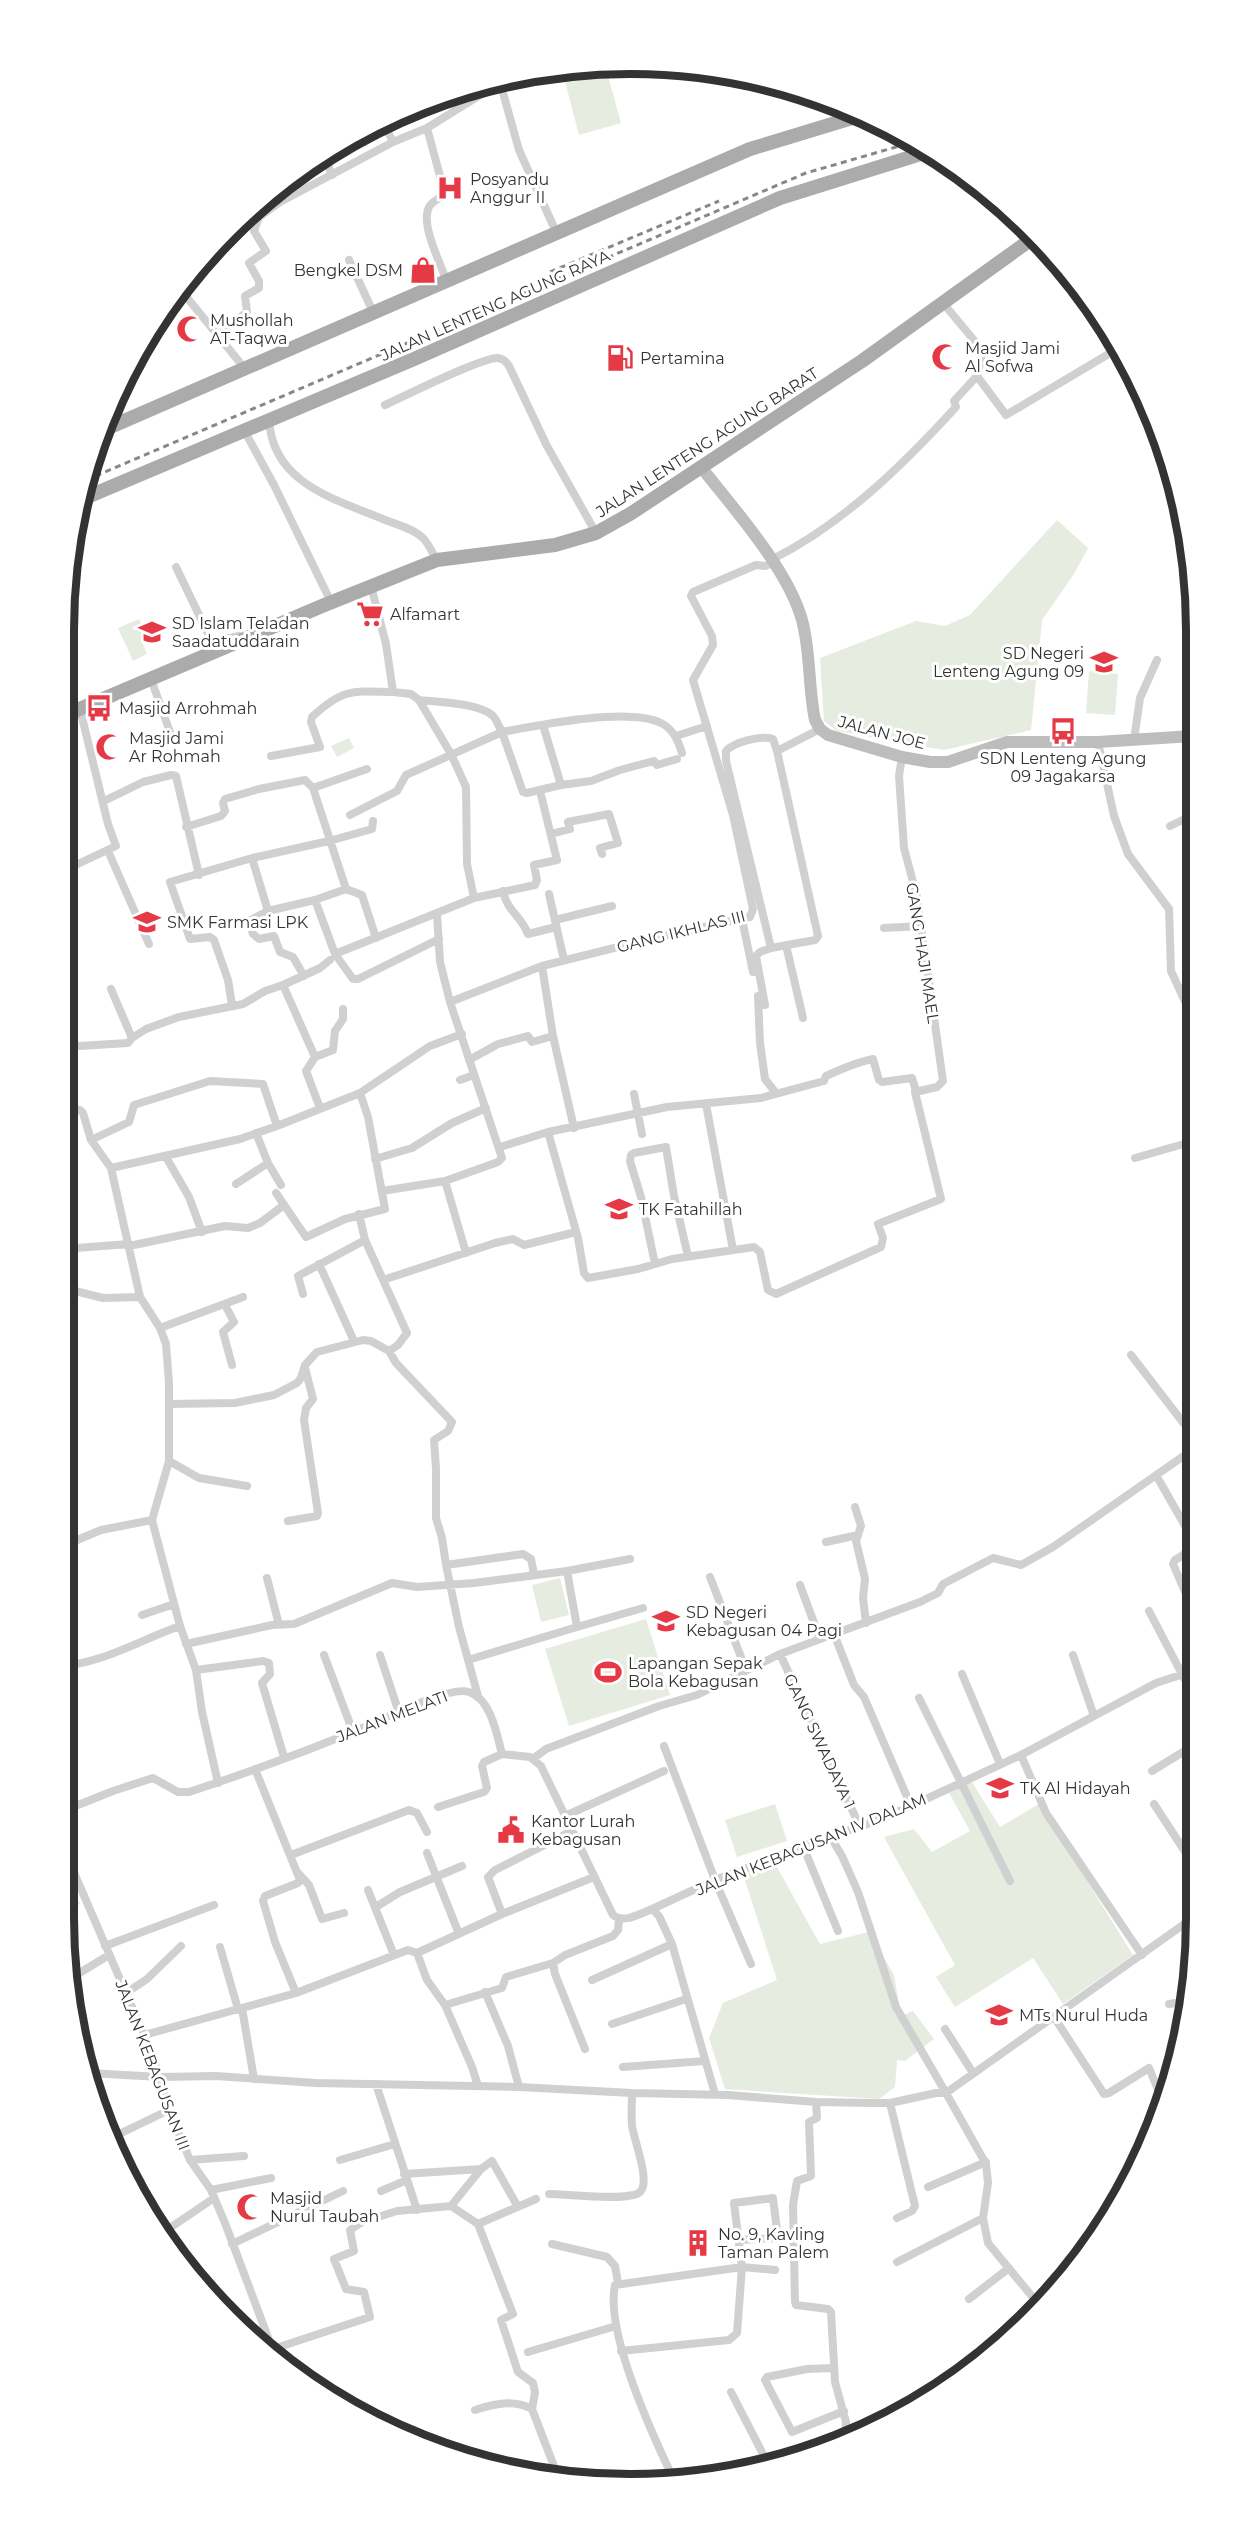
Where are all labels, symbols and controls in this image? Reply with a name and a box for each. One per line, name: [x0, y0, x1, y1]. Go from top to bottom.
place label: Posyandu Anggur II: [470, 170, 549, 207]
hospital icon: Posyandu Anggur II: [435, 173, 465, 203]
street label: JALAN LENTENG AGUNG RAYA: [377, 246, 613, 365]
shop icon: Bengkel DSM: [408, 255, 438, 285]
place label: Bengkel DSM: [294, 261, 403, 280]
place label: Mushollah AT-Taqwa: [210, 311, 294, 348]
mosque icon: Mushollah AT-Taqwa: [175, 314, 205, 344]
place label: Masjid Jami Al Sofwa: [965, 339, 1060, 376]
mosque icon: Masjid Jami Al Sofwa: [930, 342, 960, 372]
fuel station icon: Pertamina: [605, 343, 635, 373]
place label: Pertamina: [640, 349, 725, 368]
street label: JALAN LENTENG AGUNG BARAT: [592, 363, 823, 522]
supermarket icon: Alfamart: [355, 599, 385, 629]
place label: Alfamart: [390, 605, 461, 624]
place label: SD Islam Teladan Saadatuddarain: [172, 614, 310, 651]
school or university icon: SD Islam Teladan Saadatuddarain: [137, 617, 167, 647]
place label: SD Negeri Lenteng Agung 09: [933, 644, 1084, 681]
school or university icon: SD Negeri Lenteng Agung 09: [1089, 647, 1119, 677]
bus stop icon: Masjid Arrohmah: [84, 693, 114, 723]
place label: Masjid Arrohmah: [119, 699, 257, 718]
street label: JALAN JOE: [835, 711, 928, 753]
bus stop icon: SDN Lenteng Agung 09 Jagakarsa: [1048, 716, 1078, 746]
place label: Masjid Jami Ar Rohmah: [129, 729, 224, 766]
mosque icon: Masjid Jami Ar Rohmah: [94, 732, 124, 762]
place label: SDN Lenteng Agung 09 Jagakarsa: [980, 749, 1146, 786]
street label: GANG HAJI MAEL: [902, 881, 943, 1025]
street label: GANG IKHLAS III: [615, 906, 747, 957]
school or university icon: SMK Farmasi LPK: [132, 907, 162, 937]
place label: SMK Farmasi LPK: [167, 913, 309, 932]
school or university icon: TK Fatahillah: [604, 1194, 634, 1224]
place label: TK Fatahillah: [639, 1200, 743, 1219]
place label: SD Negeri Kebagusan 04 Pagi: [686, 1603, 842, 1640]
school or university icon: SD Negeri Kebagusan 04 Pagi: [651, 1606, 681, 1636]
place label: Lapangan Sepak Bola Kebagusan: [628, 1654, 763, 1691]
sports icon: Lapangan Sepak Bola Kebagusan: [593, 1657, 623, 1687]
street label: GANG SWADAYA 1: [780, 1671, 859, 1812]
street label: JALAN MELATI: [333, 1687, 451, 1747]
school or university icon: TK Al Hidayah: [985, 1773, 1015, 1803]
place label: TK Al Hidayah: [1020, 1779, 1131, 1798]
street label: JALAN KEBAGUSAN IV DALAM: [692, 1789, 929, 1900]
place label: Kantor Lurah Kebagusan: [531, 1812, 635, 1849]
public building icon: Kantor Lurah Kebagusan: [496, 1815, 526, 1845]
street label: JALAN KEBAGUSAN III: [111, 1976, 194, 2153]
school or university icon: MTs Nurul Huda: [984, 2000, 1014, 2030]
place label: MTs Nurul Huda: [1019, 2006, 1148, 2025]
place label: Masjid Nurul Taubah: [270, 2189, 379, 2226]
mosque icon: Masjid Nurul Taubah: [235, 2192, 265, 2222]
place label: No. 9, Kavling Taman Palem: [718, 2225, 829, 2262]
building icon: No. 9, Kavling Taman Palem: [683, 2228, 713, 2258]

